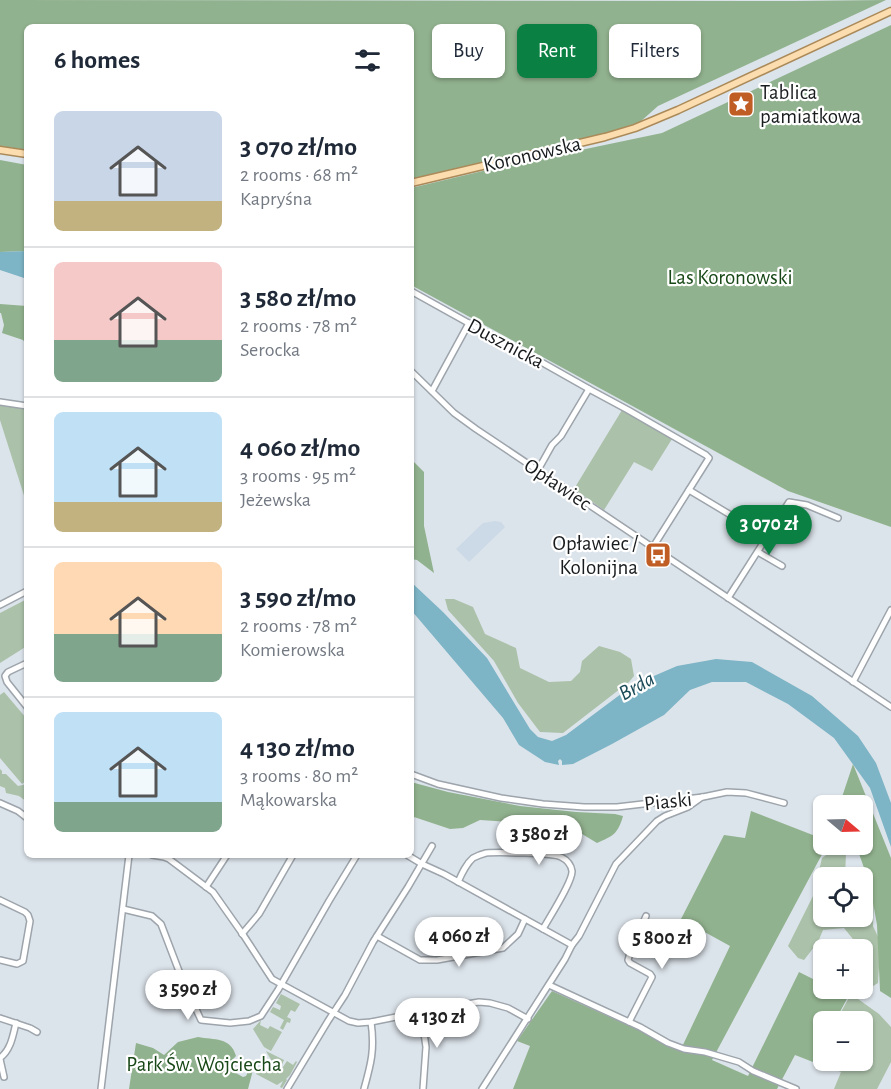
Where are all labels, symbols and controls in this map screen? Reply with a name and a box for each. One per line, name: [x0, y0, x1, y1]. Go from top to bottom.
chip: Buy: [432, 24, 505, 78]
chip: Rent: [517, 24, 597, 78]
chip: Filters: [609, 24, 701, 78]
icon: filters: [351, 44, 384, 77]
text: 6 homes: [54, 47, 140, 73]
place label: Tablica pamiatkowa: [760, 82, 862, 127]
place icon: Tablica pamiatkowa: [726, 89, 756, 119]
street label: Koronowska: [481, 133, 583, 176]
text: 3 070 zł/mo: [240, 134, 357, 160]
icon: home: [102, 135, 174, 207]
text: 2 rooms · 68 m²: [240, 165, 358, 185]
text: Kapryśna: [240, 189, 312, 209]
park label: Las Koronowski: [667, 267, 793, 288]
text: 3 580 zł/mo: [240, 285, 356, 311]
icon: home: [102, 286, 174, 358]
street label: Dusznicka: [464, 315, 548, 372]
text: 2 rooms · 78 m²: [240, 316, 357, 336]
text: Serocka: [240, 340, 300, 360]
text: 4 060 zł/mo: [240, 435, 360, 461]
icon: home: [102, 436, 174, 508]
street label: Opławiec: [520, 454, 595, 514]
text: 3 rooms · 95 m²: [240, 466, 356, 486]
text: Jeżewska: [240, 490, 311, 510]
pin: 3 070 zł: [707, 505, 831, 556]
text: 3 070 zł: [740, 514, 798, 534]
place label: Opławiec / Kolonijna: [553, 533, 639, 578]
bus stop icon: Opławiec / Kolonijna: [643, 540, 673, 570]
text: 3 590 zł/mo: [240, 585, 356, 611]
icon: home: [102, 586, 174, 658]
text: 2 rooms · 78 m²: [240, 616, 357, 636]
text: Komierowska: [240, 640, 345, 660]
water label: Brda: [615, 667, 658, 705]
text: 4 130 zł/mo: [240, 735, 355, 761]
icon: home: [102, 736, 174, 808]
text: 3 rooms · 80 m²: [240, 766, 358, 786]
street label: Piaski: [643, 789, 693, 814]
text: Mąkowarska: [240, 790, 337, 810]
north arrow: [813, 795, 873, 855]
map controls: [813, 795, 873, 1071]
pin: 3 580 zł: [477, 815, 601, 866]
text: 3 580 zł: [510, 824, 568, 844]
button: locate: [813, 867, 873, 927]
pin: 4 060 zł: [397, 917, 521, 968]
pin: 5 800 zł: [600, 919, 724, 970]
text: 4 060 zł: [429, 926, 489, 946]
text: 5 800 zł: [632, 928, 692, 948]
button: +: [813, 939, 873, 999]
pin: 3 590 zł: [126, 970, 250, 1021]
text: 3 590 zł: [159, 979, 217, 999]
pin: 4 130 zł: [375, 998, 499, 1049]
text: 4 130 zł: [409, 1007, 465, 1027]
button: −: [813, 1011, 873, 1071]
park label: Park Św. Wojciecha: [126, 1051, 282, 1075]

